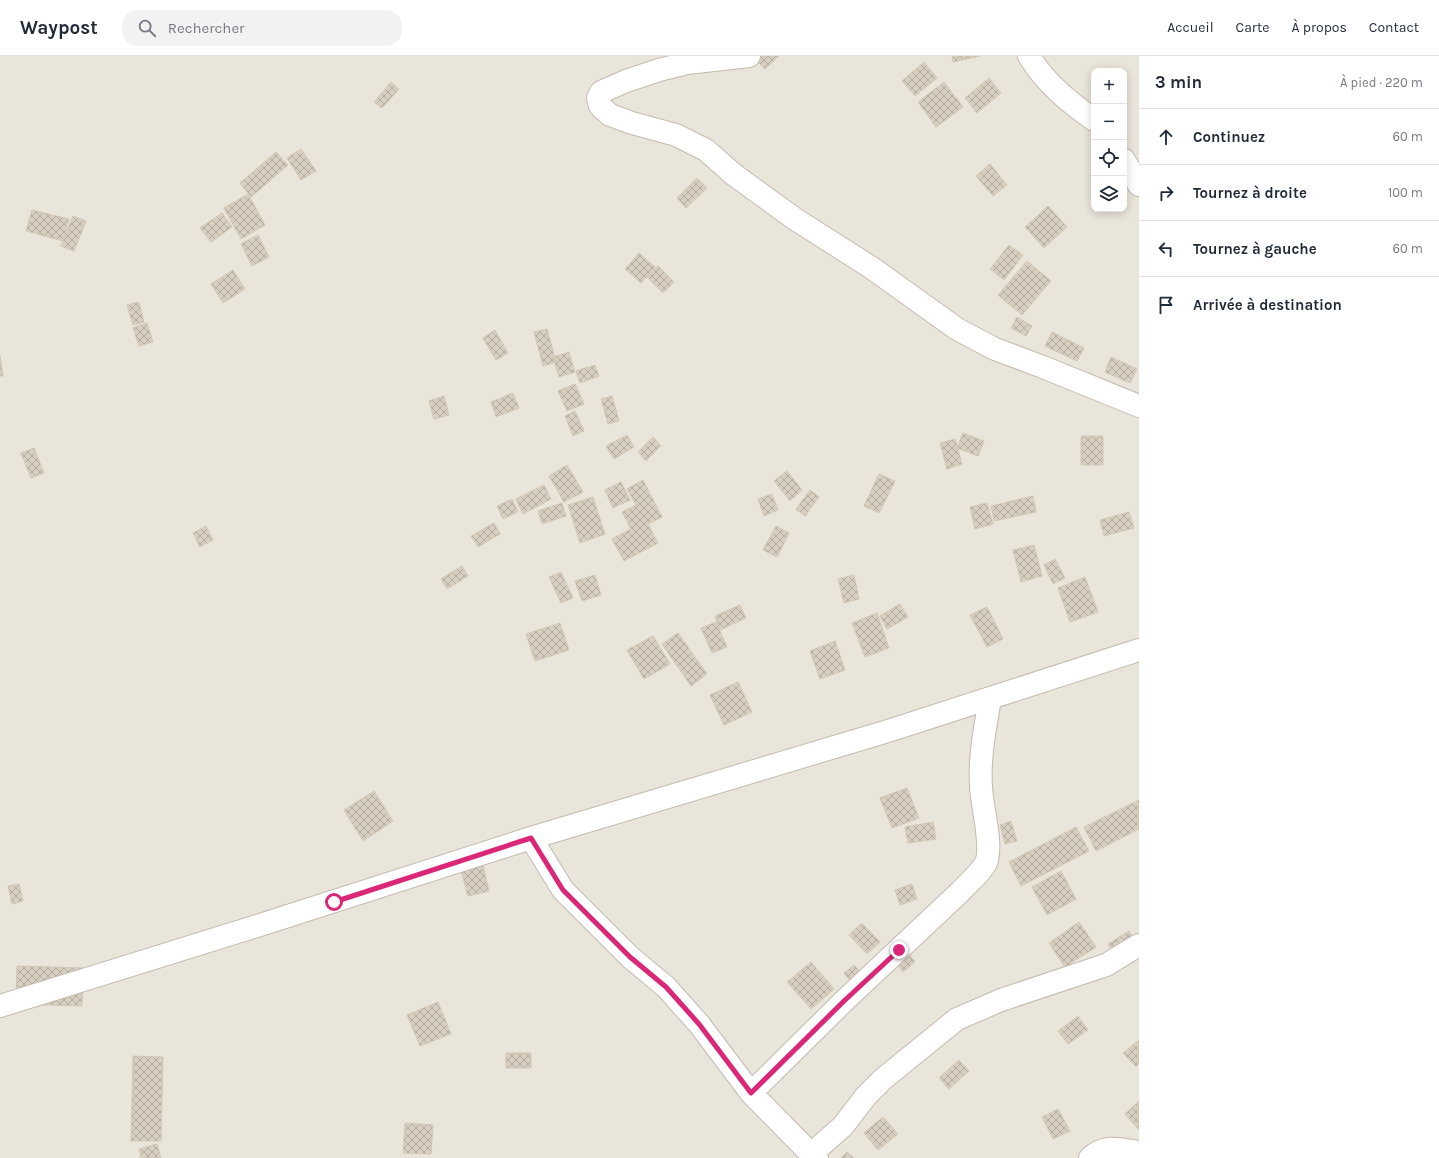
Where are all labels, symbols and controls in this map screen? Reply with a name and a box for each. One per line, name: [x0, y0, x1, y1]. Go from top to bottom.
search box: [122, 10, 402, 46]
text: Waypost: [20, 17, 98, 39]
icon: search: [136, 17, 158, 39]
text: Rechercher: [168, 19, 245, 37]
text: Accueil: [1167, 19, 1214, 36]
text: Carte: [1236, 19, 1269, 36]
text: À propos: [1291, 19, 1347, 36]
text: Contact: [1369, 19, 1419, 36]
map controls: [1091, 68, 1127, 212]
button: +: [1091, 68, 1127, 104]
text: 3 min: [1155, 72, 1202, 92]
text: À pied · 220 m: [1340, 75, 1423, 90]
button: −: [1091, 104, 1127, 140]
icon: ahead: [1155, 126, 1177, 148]
text: Continuez: [1193, 128, 1265, 146]
text: 60 m: [1393, 129, 1423, 144]
button: locate: [1091, 140, 1127, 176]
button: layers: [1091, 176, 1127, 212]
icon: right: [1155, 182, 1177, 204]
text: Tournez à droite: [1193, 184, 1307, 202]
text: 100 m: [1388, 185, 1423, 200]
icon: left: [1155, 238, 1177, 260]
text: Tournez à gauche: [1193, 240, 1317, 258]
text: 60 m: [1393, 241, 1423, 256]
icon: arrive: [1155, 294, 1177, 316]
text: Arrivée à destination: [1193, 296, 1342, 314]
route start: [325, 893, 343, 911]
route end: [890, 941, 908, 959]

